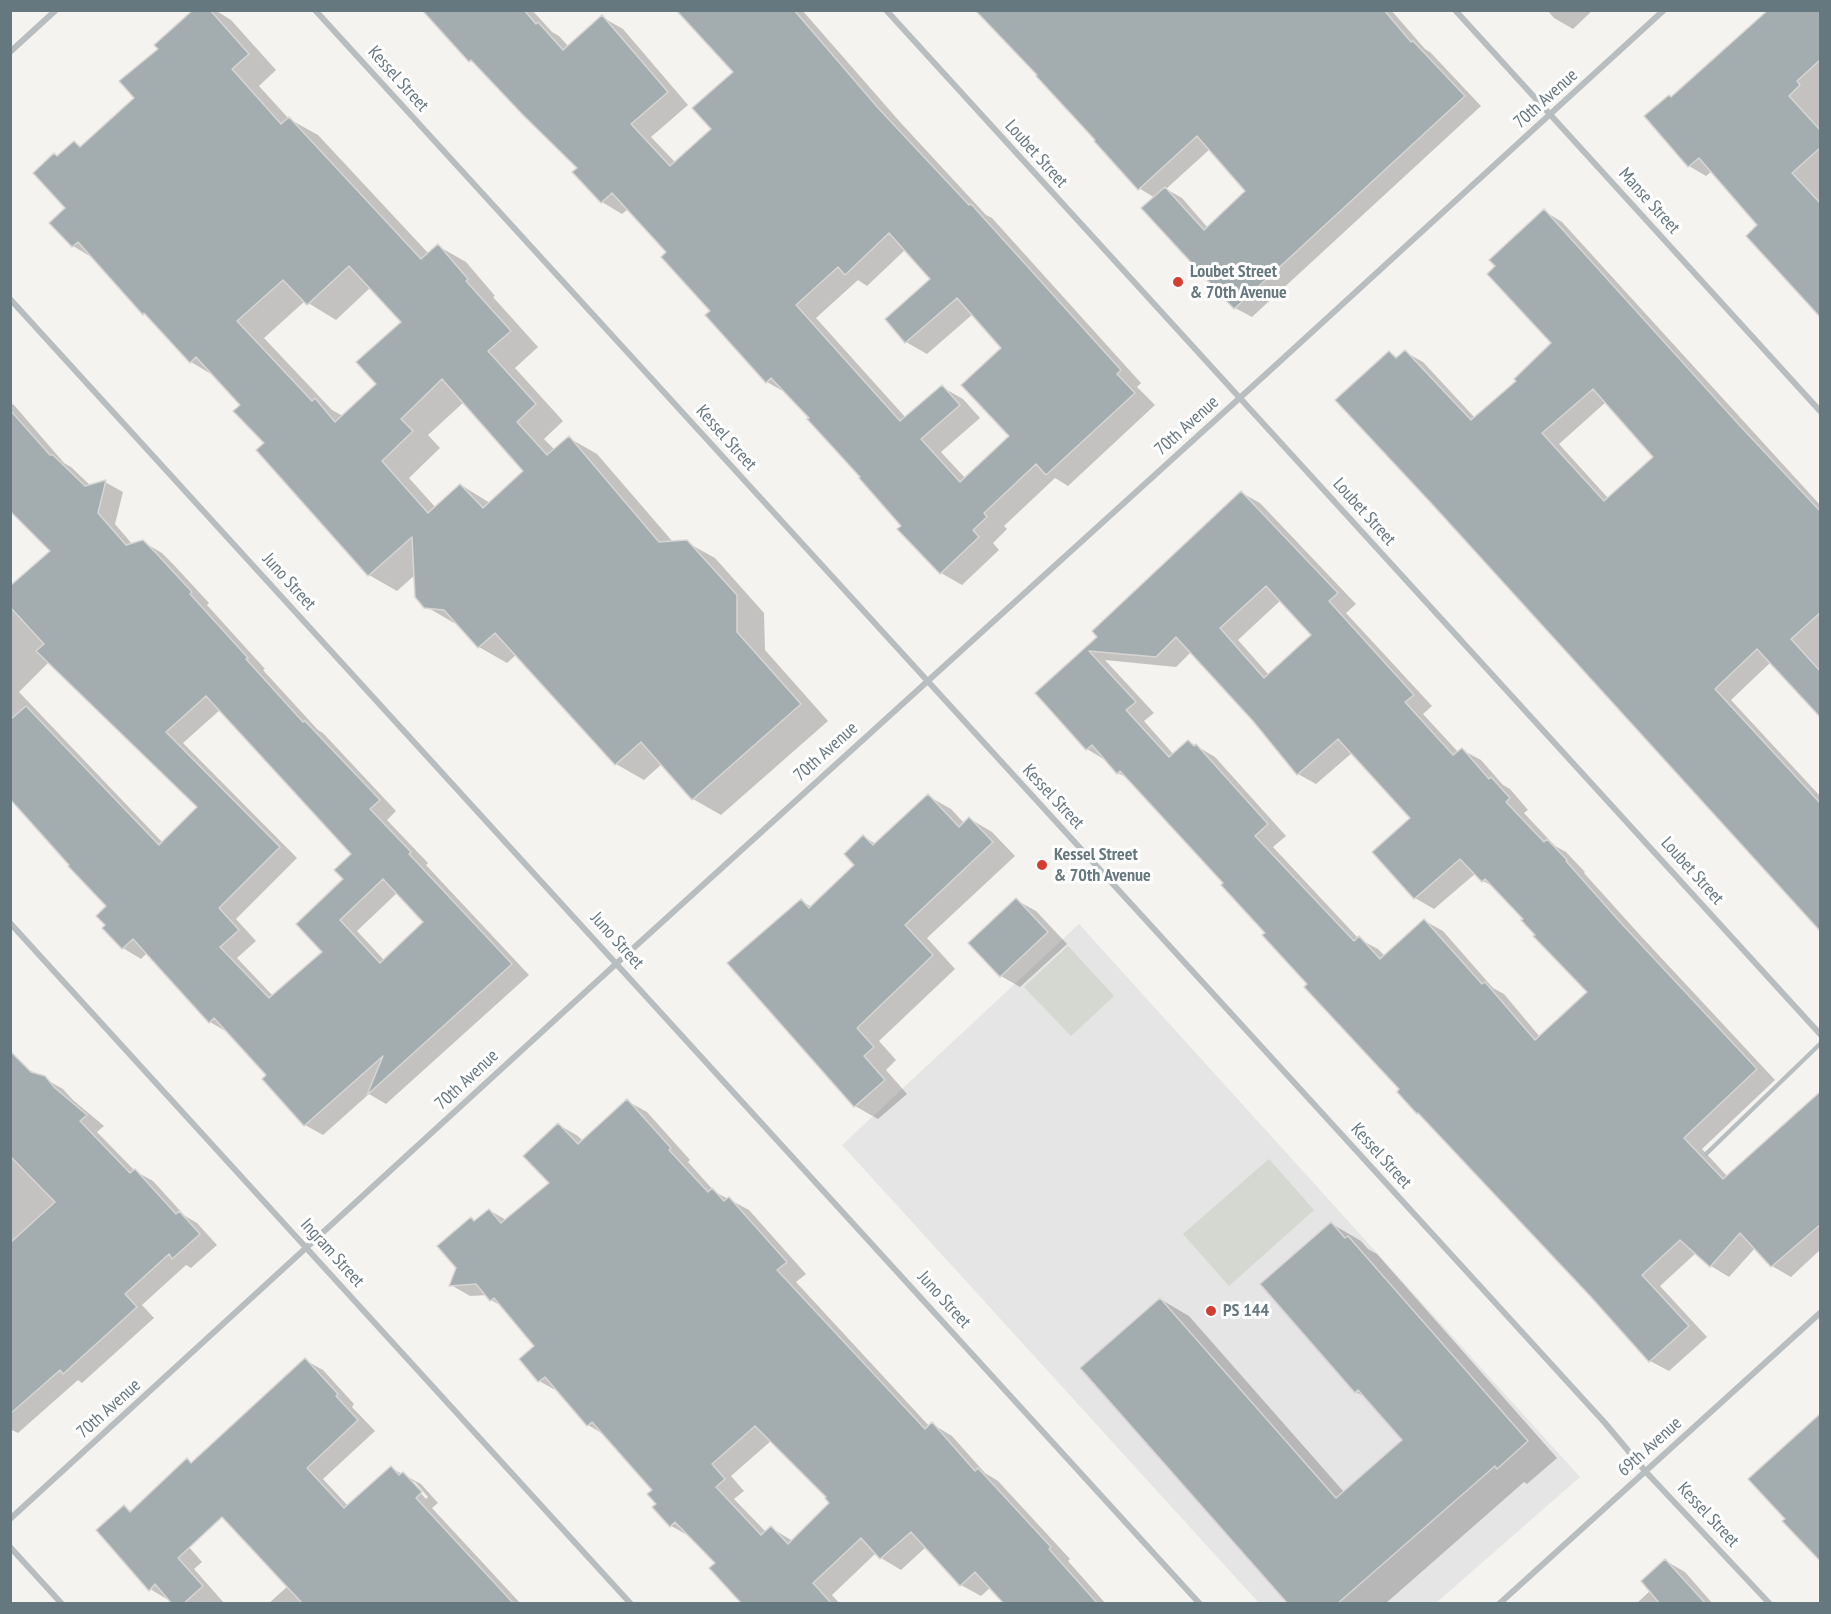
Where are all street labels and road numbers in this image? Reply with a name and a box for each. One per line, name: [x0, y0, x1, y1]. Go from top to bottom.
street label: Kessel Street: [363, 42, 433, 116]
street label: 70th Avenue: [1510, 65, 1582, 133]
street label: Loubet Street: [1000, 116, 1072, 192]
street label: Manse Street: [1614, 164, 1684, 238]
street label: 70th Avenue: [1151, 392, 1223, 460]
street label: Kessel Street: [691, 401, 761, 475]
street label: Loubet Street: [1328, 474, 1400, 550]
street label: Juno Street: [258, 549, 320, 615]
street label: 70th Avenue: [790, 718, 862, 786]
street label: Kessel Street: [1018, 760, 1088, 834]
street label: Loubet Street: [1656, 833, 1728, 909]
street label: Juno Street: [586, 908, 648, 974]
street label: 70th Avenue: [431, 1045, 503, 1115]
street label: Kessel Street: [1346, 1119, 1416, 1193]
street label: Ingram Street: [296, 1214, 368, 1292]
street label: Juno Street: [913, 1267, 975, 1333]
street label: 70th Avenue: [73, 1375, 145, 1443]
street label: 69th Avenue: [1614, 1413, 1686, 1481]
street label: Kessel Street: [1673, 1478, 1743, 1552]

